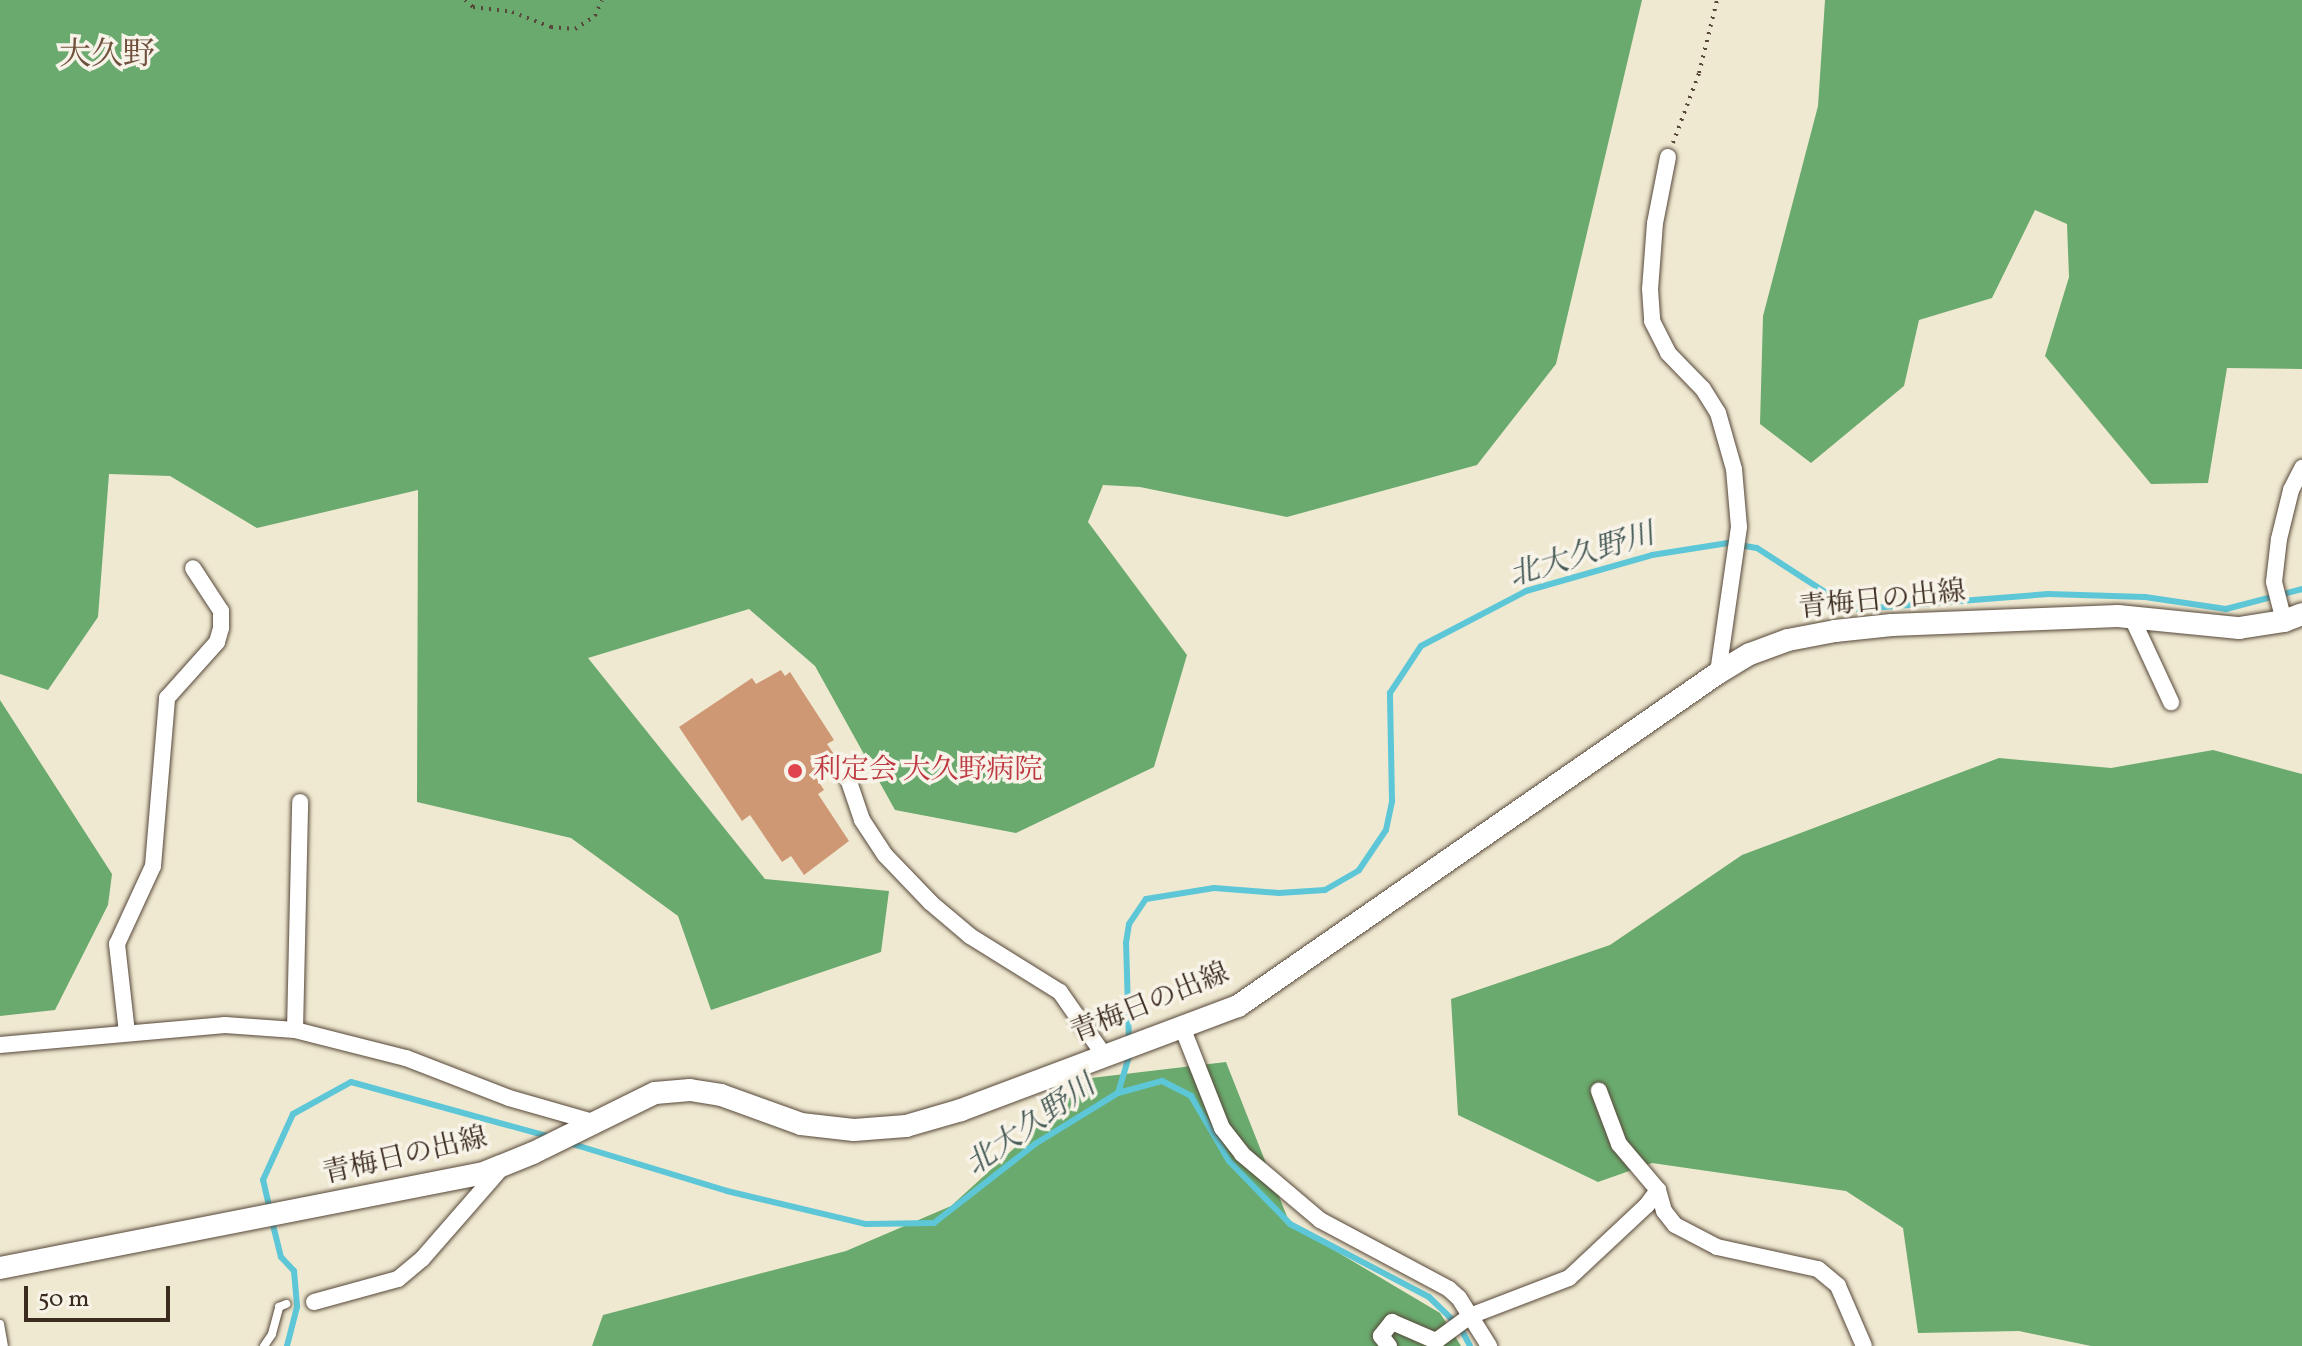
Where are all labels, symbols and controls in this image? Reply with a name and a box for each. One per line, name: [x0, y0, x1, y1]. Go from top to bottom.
district label: 大久野: [59, 37, 155, 75]
water label: 北大久野川: [1505, 517, 1659, 595]
street label: 青梅日の出線: [1797, 576, 1967, 626]
place label: 利定会 大久野病院: [813, 754, 1043, 788]
marker: 利定会 大久野病院: [784, 760, 806, 782]
street label: 青梅日の出線: [1066, 957, 1234, 1051]
water label: 北大久野川: [959, 1068, 1103, 1184]
street label: 青梅日の出線: [319, 1122, 491, 1192]
scale bar: [28, 1270, 174, 1320]
text: 50 m: [38, 1283, 90, 1317]

